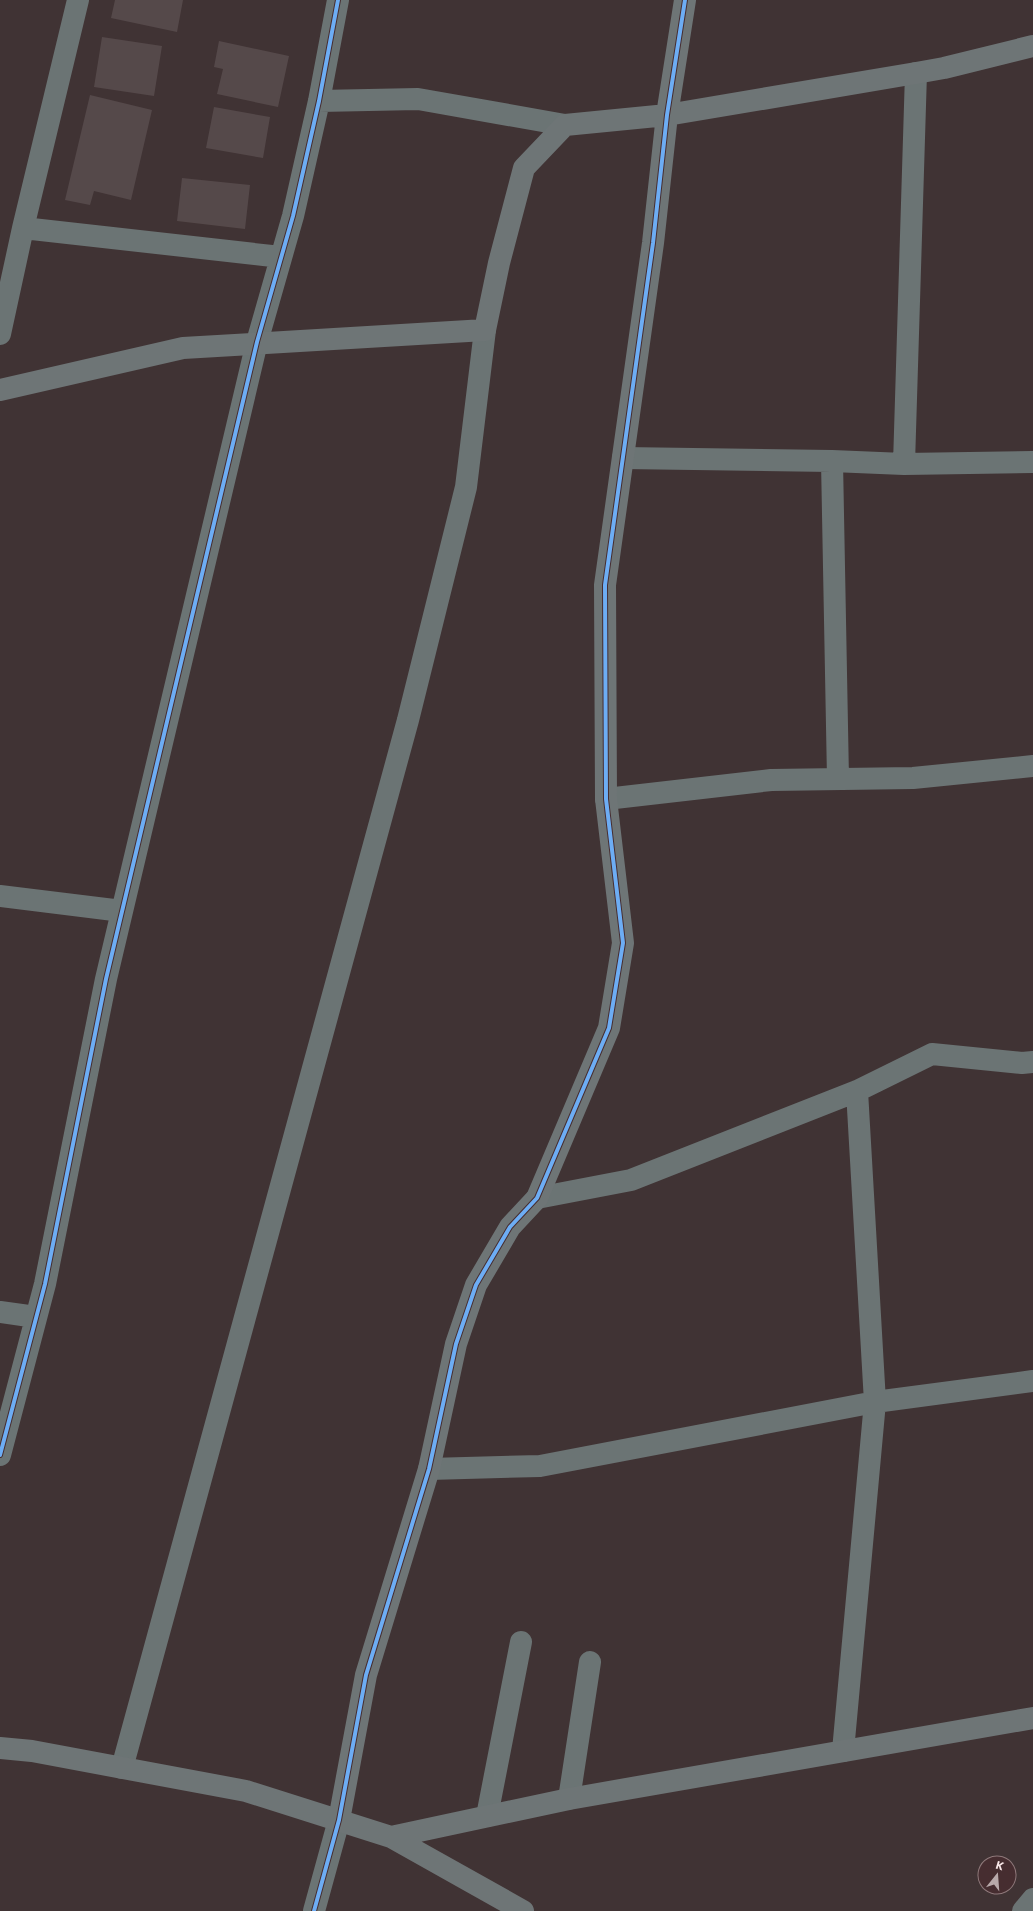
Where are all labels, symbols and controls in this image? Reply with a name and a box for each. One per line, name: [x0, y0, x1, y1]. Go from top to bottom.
north arrow: [977, 1855, 1017, 1895]
text: K: [994, 1858, 1006, 1872]

